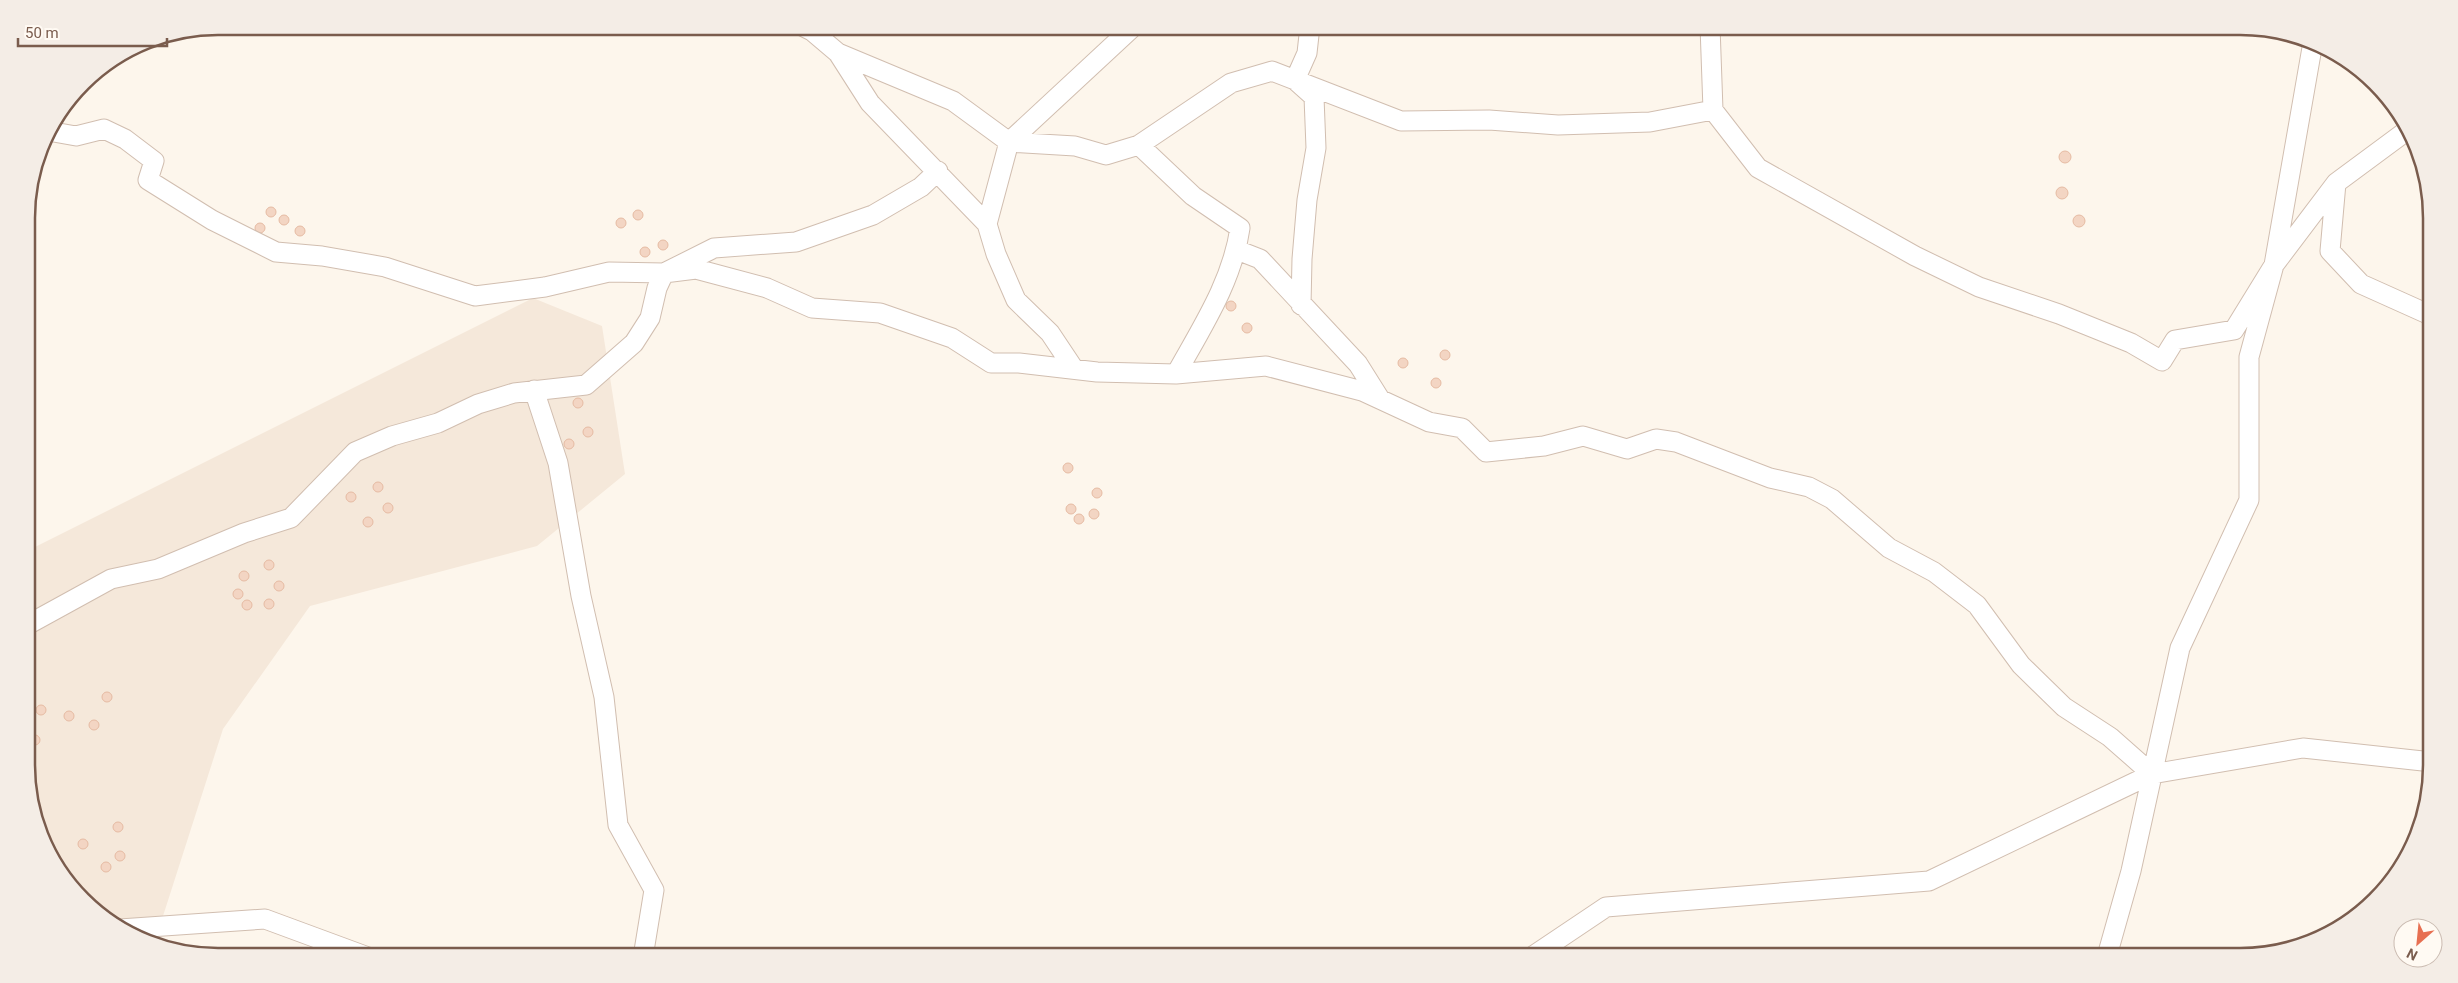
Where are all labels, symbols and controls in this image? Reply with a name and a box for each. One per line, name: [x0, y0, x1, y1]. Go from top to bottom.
scale bar: [18, 15, 166, 47]
text: 50 m: [25, 24, 59, 42]
north arrow: [2393, 918, 2443, 968]
text: N: [2404, 945, 2420, 964]

